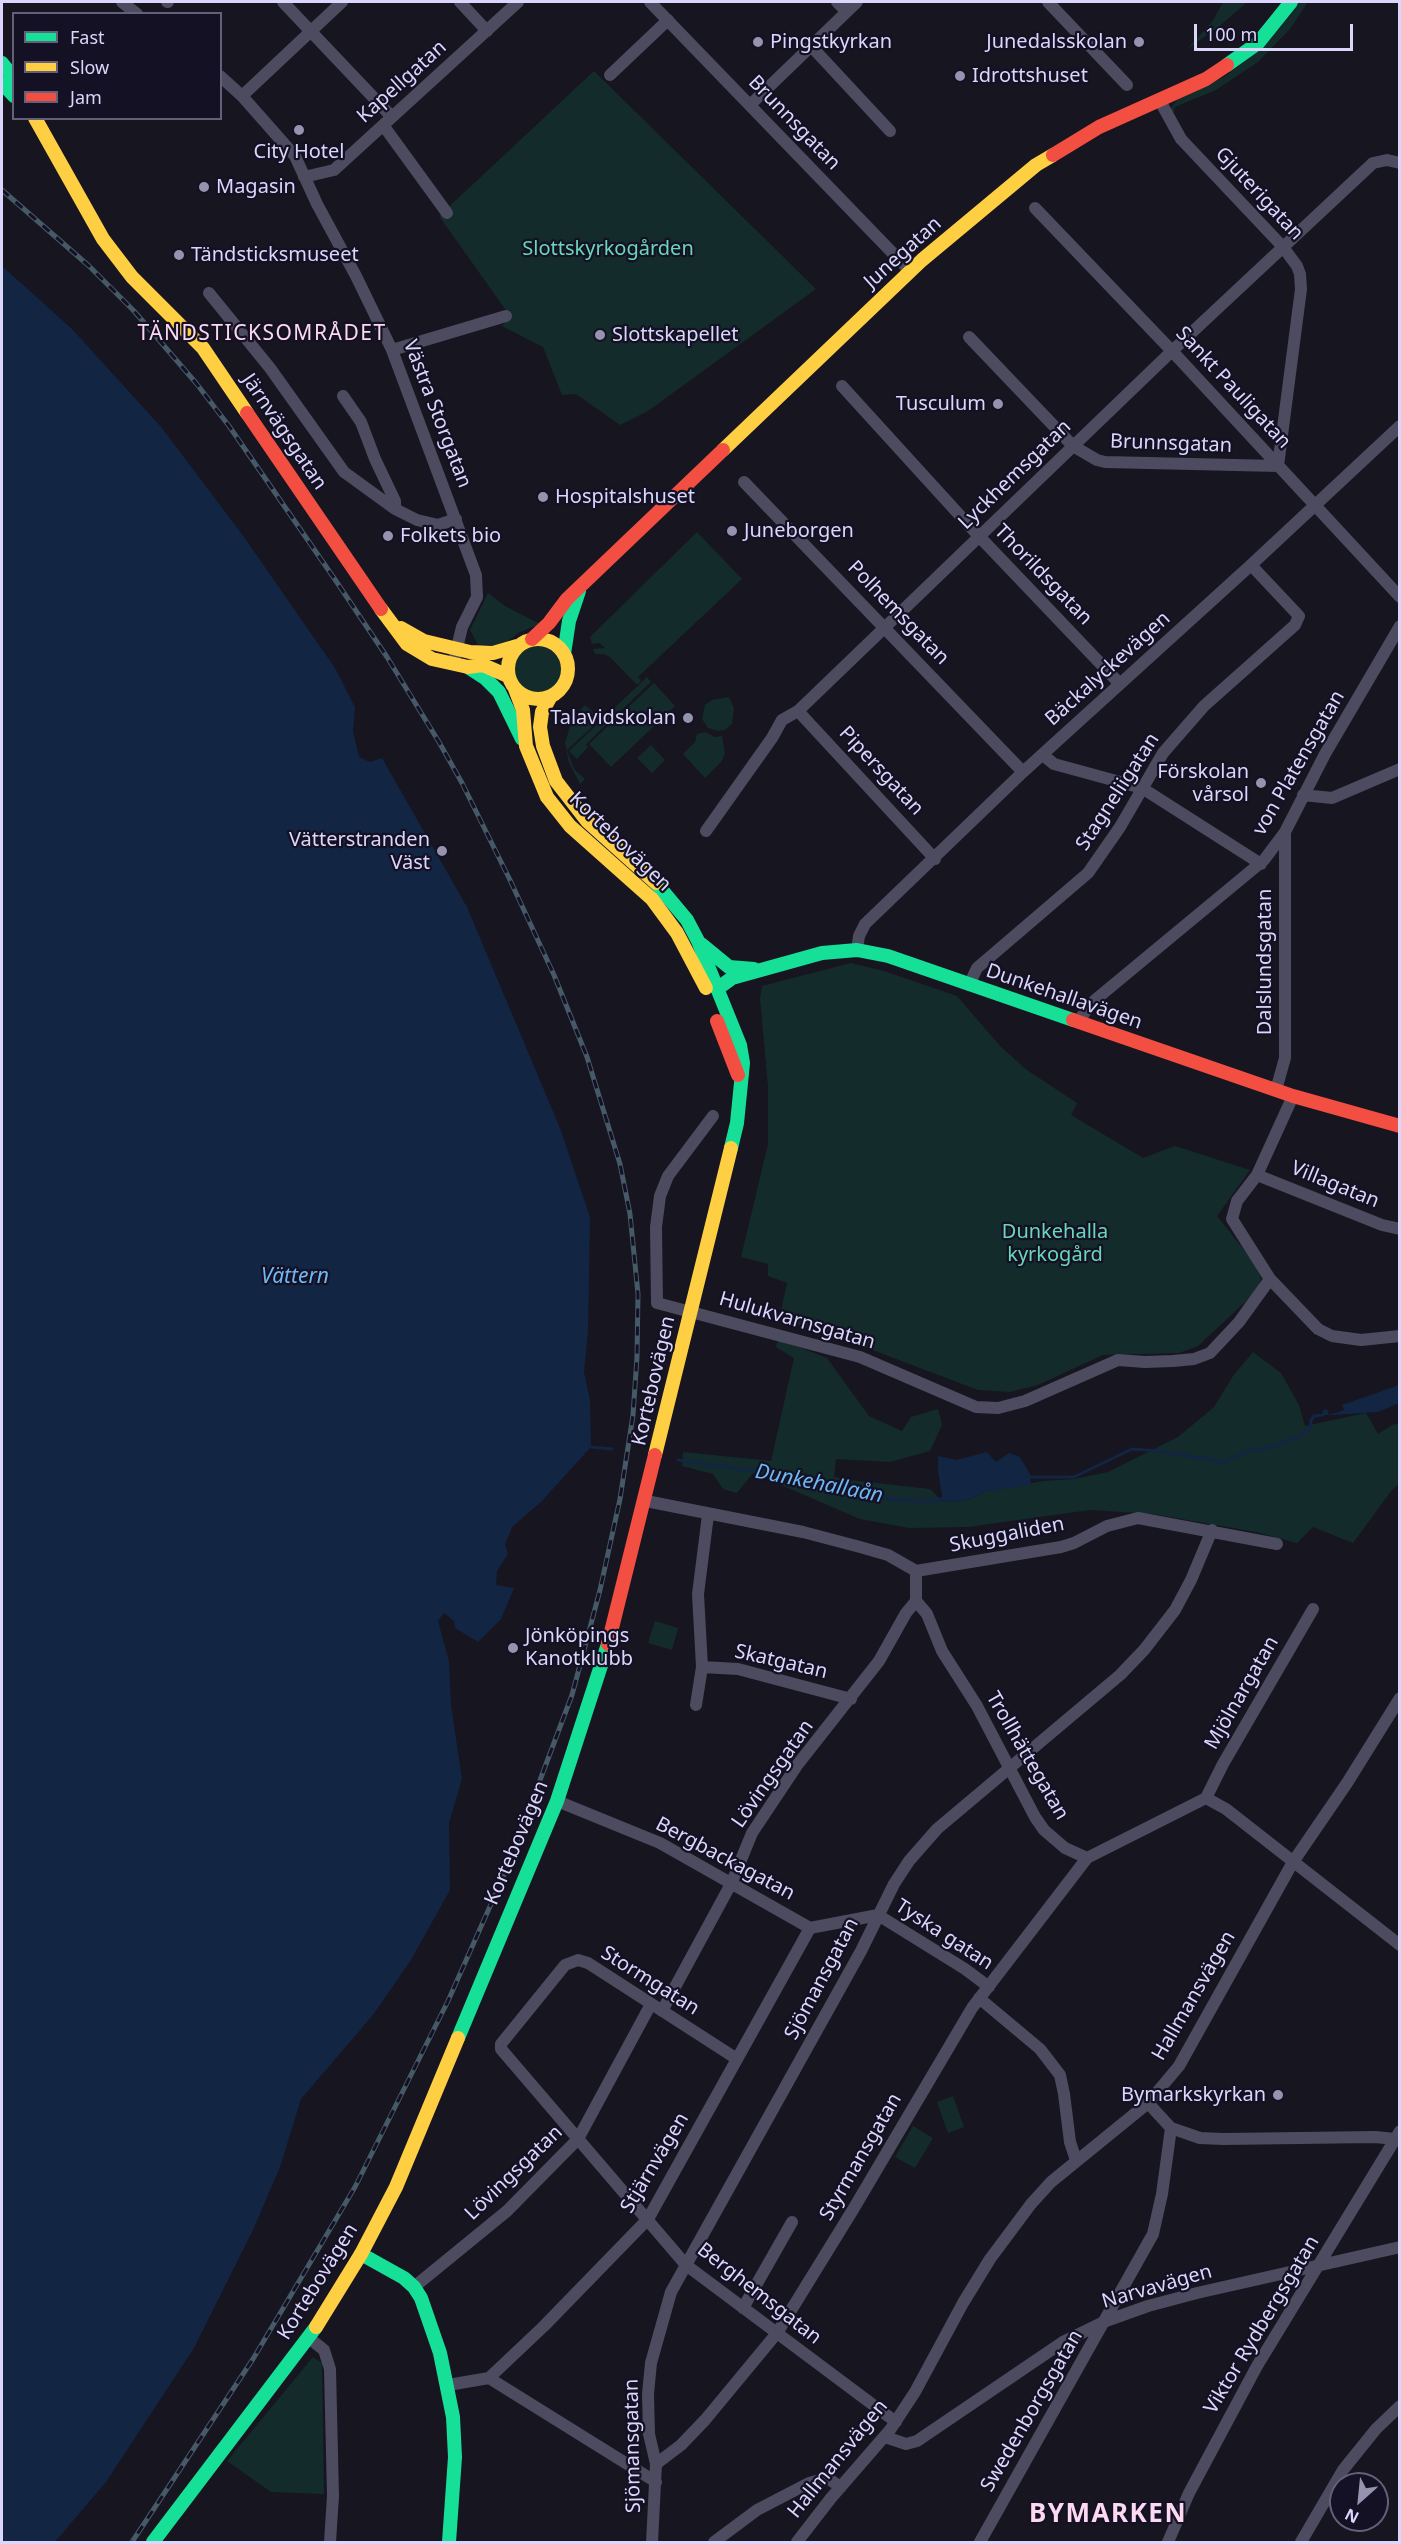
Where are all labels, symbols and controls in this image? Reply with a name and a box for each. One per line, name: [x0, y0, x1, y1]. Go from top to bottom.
legend: [12, 12, 222, 120]
scale bar: [1197, 12, 1356, 50]
text: 100 m: [1205, 22, 1257, 46]
text: Fast: [70, 25, 105, 49]
place label: Pingstkyrkan: [770, 30, 892, 54]
place label: Junedalsskolan: [986, 30, 1127, 54]
marker: Pingstkyrkan: [751, 35, 765, 49]
marker: Junedalsskolan: [1132, 35, 1146, 49]
street label: Kapellgatan: [352, 36, 452, 128]
text: Slow: [70, 55, 109, 79]
place label: Idrottshuset: [972, 64, 1088, 88]
marker: Idrottshuset: [953, 69, 967, 83]
street label: Brunnsgatan: [743, 71, 845, 175]
text: Jam: [70, 85, 102, 109]
marker: City Hotel: [292, 123, 306, 137]
place label: City Hotel: [254, 140, 344, 164]
street label: Gjuterigatan: [1210, 143, 1308, 245]
place label: Magasin: [216, 175, 296, 199]
marker: Magasin: [197, 180, 211, 194]
street label: Junegatan: [859, 212, 947, 294]
park label: Slottskyrkogården: [522, 237, 694, 261]
place label: Tändsticksmuseet: [191, 243, 359, 267]
marker: Tändsticksmuseet: [172, 248, 186, 262]
district label: TÄNDSTICKSOMRÅDET: [137, 321, 387, 347]
street label: Sankt Pauligatan: [1170, 322, 1296, 454]
place label: Slottskapellet: [612, 323, 739, 347]
marker: Slottskapellet: [593, 328, 607, 342]
street label: Västra Storgatan: [398, 337, 476, 491]
street label: Järnvägsgatan: [236, 369, 332, 495]
place label: Tusculum: [896, 392, 986, 416]
marker: Tusculum: [991, 397, 1005, 411]
street label: Lyckhemsgatan: [954, 415, 1076, 535]
street label: Brunnsgatan: [1109, 430, 1233, 458]
place label: Hospitalshuset: [555, 485, 695, 509]
marker: Hospitalshuset: [536, 490, 550, 504]
place label: Juneborgen: [744, 519, 854, 543]
street label: Thorildsgatan: [989, 520, 1097, 630]
place label: Folkets bio: [400, 524, 501, 548]
marker: Juneborgen: [725, 524, 739, 538]
marker: Folkets bio: [381, 529, 395, 543]
street label: Polhemsgatan: [842, 556, 954, 670]
street label: Bäckalyckevägen: [1041, 607, 1175, 731]
street label: von Platensgatan: [1248, 686, 1350, 840]
place label: Talavidskolan: [550, 706, 676, 730]
marker: Talavidskolan: [681, 711, 695, 725]
street label: Pipersgatan: [834, 721, 928, 821]
street label: Stagneliigatan: [1071, 729, 1165, 855]
place label: Förskolan vårsol: [1157, 760, 1249, 807]
marker: Förskolan vårsol: [1254, 776, 1268, 790]
street label: Kortebovägen: [564, 787, 676, 897]
place label: Vätterstranden Väst: [289, 828, 430, 875]
marker: Vätterstranden Väst: [435, 844, 449, 858]
street label: Dalslundsgatan: [1253, 889, 1277, 1035]
street label: Dunkehallavägen: [983, 959, 1145, 1035]
street label: Villagatan: [1287, 1156, 1383, 1214]
park label: Dunkehalla kyrkogård: [1002, 1220, 1108, 1267]
water label: Vättern: [261, 1264, 329, 1290]
street label: Hulukvarnsgatan: [716, 1287, 878, 1355]
street label: Kortebovägen: [627, 1314, 681, 1448]
water label: Dunkehallaån: [753, 1459, 885, 1509]
street label: Skuggaliden: [948, 1512, 1066, 1558]
place label: Jönköpings Kanotklubb: [525, 1624, 633, 1671]
street label: Mjölnargatan: [1200, 1632, 1284, 1754]
street label: Skatgatan: [732, 1640, 830, 1684]
marker: Jönköpings Kanotklubb: [506, 1641, 520, 1655]
street label: Trollhättegatan: [981, 1688, 1073, 1824]
street label: Lövingsgatan: [727, 1715, 819, 1833]
street label: Kortebovägen: [480, 1777, 554, 1909]
street label: Bergbackagatan: [651, 1812, 799, 1906]
street label: Tyska gatan: [891, 1894, 997, 1976]
street label: Sjömansgatan: [780, 1914, 864, 2044]
street label: Hallmansvägen: [1147, 1927, 1241, 2065]
street label: Stormgatan: [596, 1941, 704, 2021]
place label: Bymarkskyrkan: [1121, 2083, 1266, 2107]
marker: Bymarkskyrkan: [1271, 2088, 1285, 2102]
street label: Styrmansgatan: [815, 2089, 907, 2225]
street label: Stjärnvägen: [616, 2109, 694, 2217]
street label: Lövingsgatan: [460, 2121, 568, 2225]
street label: Kortebovägen: [273, 2219, 363, 2345]
street label: Viktor Rydbergsgatan: [1199, 2232, 1325, 2418]
street label: Berghemsgatan: [692, 2238, 826, 2350]
street label: Narvavägen: [1099, 2260, 1215, 2314]
street label: Swedenborgsgatan: [976, 2326, 1088, 2496]
street label: Sjömansgatan: [620, 2379, 646, 2513]
street label: Hallmansvägen: [783, 2395, 893, 2523]
north arrow: [1329, 2472, 1389, 2532]
district label: BYMARKEN: [1029, 2499, 1187, 2531]
text: N: [1341, 2504, 1363, 2529]

